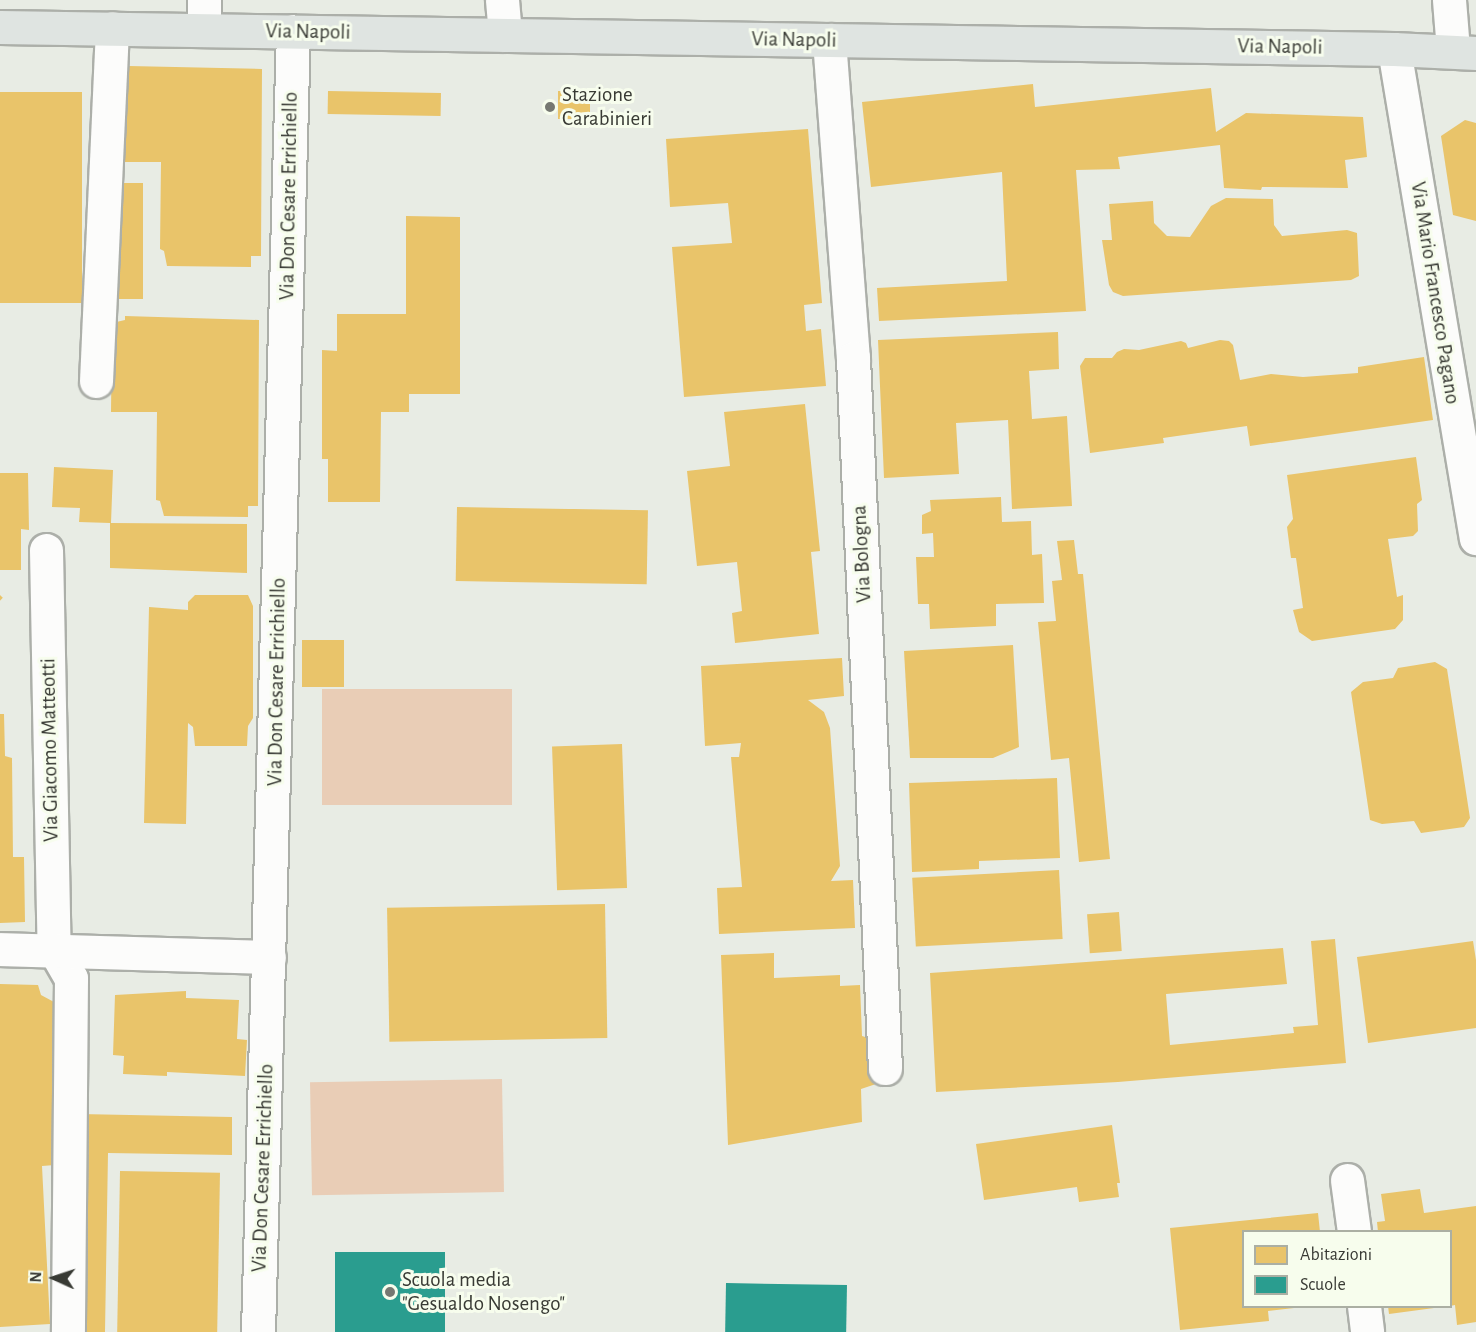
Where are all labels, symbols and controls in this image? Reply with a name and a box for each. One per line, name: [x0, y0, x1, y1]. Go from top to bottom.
street label: Via Napoli: [265, 19, 351, 45]
street label: Via Napoli: [751, 27, 837, 53]
street label: Via Napoli: [1237, 34, 1323, 60]
place label: Stazione Carabinieri: [562, 82, 652, 132]
street label: Via Don Cesare Errichiello: [275, 92, 303, 300]
marker: Stazione Carabinieri: [543, 100, 557, 114]
street label: Via Mario Francesco Pagano: [1405, 180, 1465, 406]
street label: Via Bologna: [847, 505, 877, 603]
street label: Via Don Cesare Errichiello: [263, 578, 291, 786]
street label: Via Giacomo Matteotti: [36, 658, 64, 842]
street label: Via Don Cesare Errichiello: [247, 1063, 279, 1273]
legend: [1242, 1230, 1452, 1308]
text: Abitazioni: [1300, 1246, 1372, 1264]
north arrow: [24, 1248, 84, 1308]
place label: Scuola media "Gesualdo Nosengo": [402, 1267, 565, 1317]
text: N: [28, 1271, 44, 1283]
text: Scuole: [1300, 1276, 1346, 1294]
marker: Scuola media "Gesualdo Nosengo": [383, 1285, 397, 1299]

